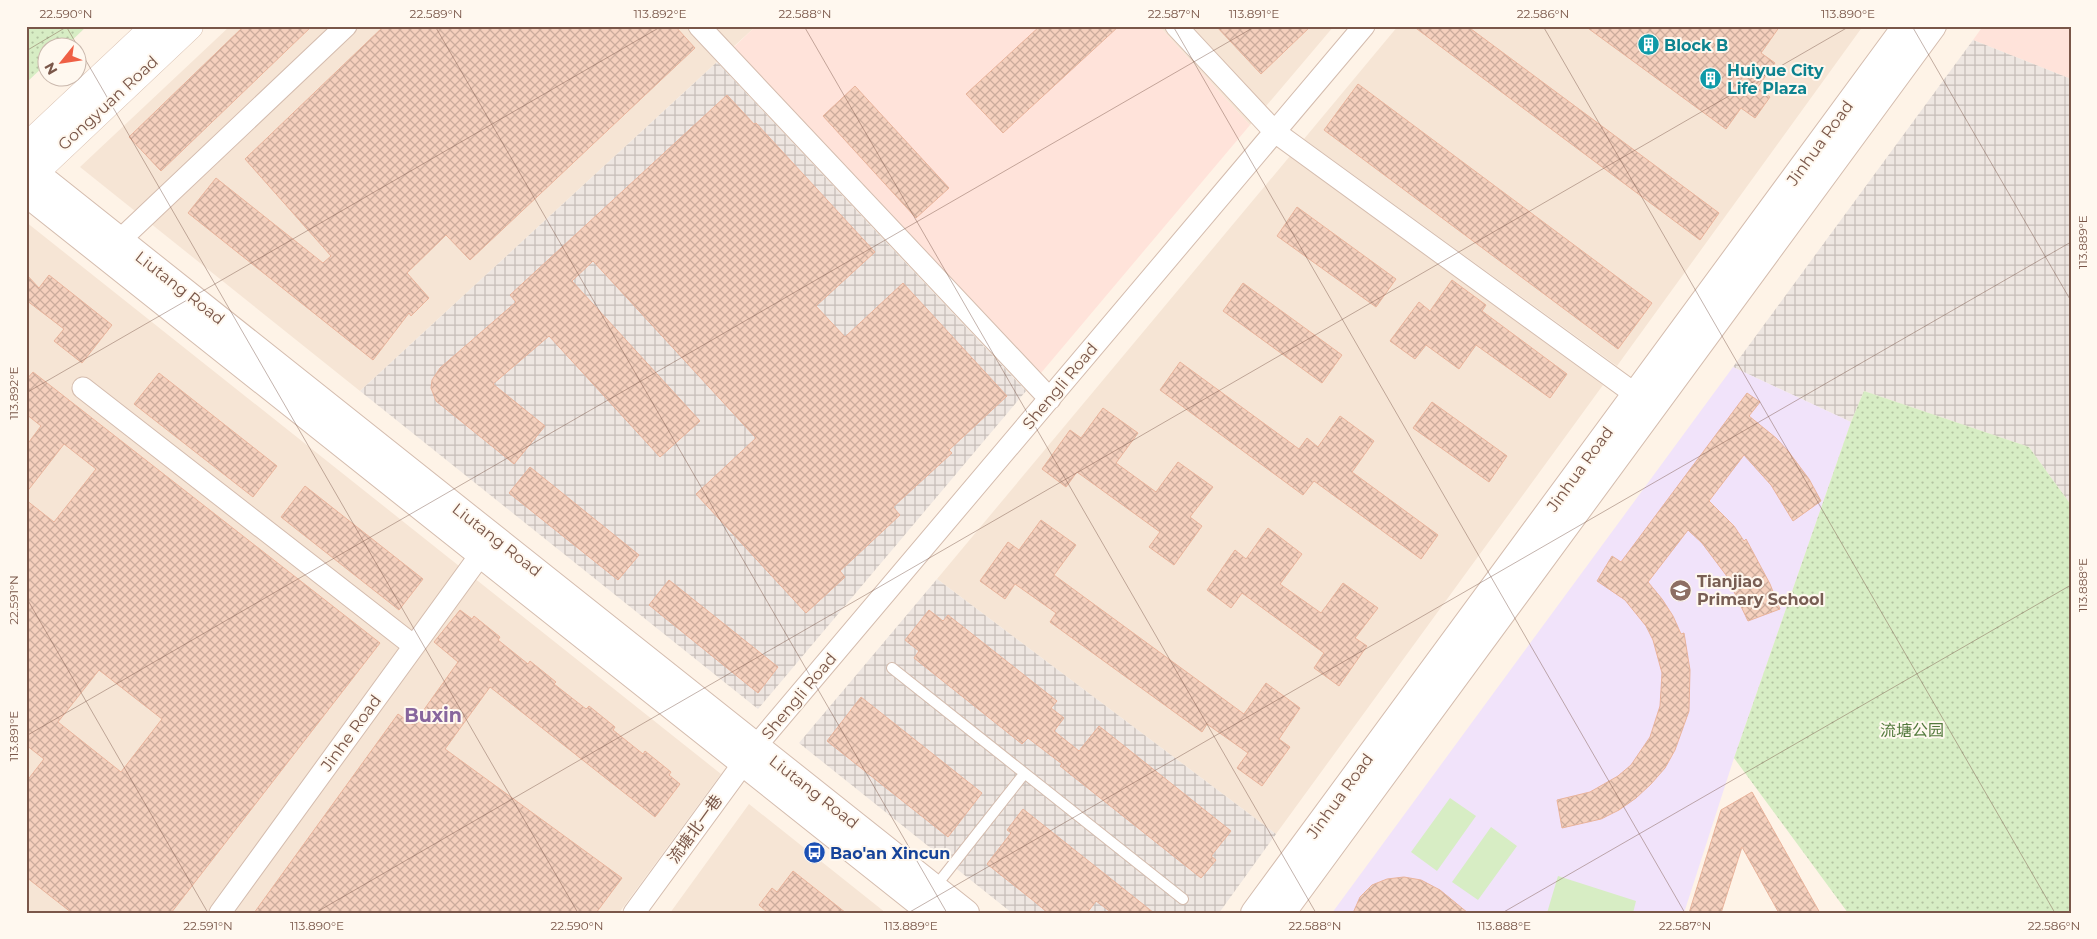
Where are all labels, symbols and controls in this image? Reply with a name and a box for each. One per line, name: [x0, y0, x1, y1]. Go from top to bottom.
text: 22.590°N: [39, 6, 93, 21]
text: 22.589°N: [410, 6, 462, 21]
text: 113.892°E: [634, 6, 686, 21]
text: 22.588°N: [778, 6, 832, 21]
text: 22.587°N: [1148, 6, 1200, 21]
text: 113.891°E: [1229, 6, 1279, 21]
text: 22.586°N: [1517, 6, 1569, 21]
text: 113.890°E: [1821, 6, 1875, 21]
building icon: Block B: [1636, 33, 1660, 57]
place label: Block B: [1664, 36, 1728, 55]
north arrow: [38, 38, 88, 88]
street label: Gongyuan Road: [54, 52, 162, 154]
text: N: [40, 59, 61, 78]
place label: Huiyue City Life Plaza: [1727, 61, 1824, 98]
building icon: Huiyue City Life Plaza: [1699, 67, 1723, 91]
street label: Jinhua Road: [1782, 97, 1857, 190]
text: 113.889°E: [2075, 215, 2090, 269]
street label: Liutang Road: [132, 247, 228, 329]
street label: Shengli Road: [1018, 339, 1102, 433]
text: 113.892°E: [6, 367, 21, 419]
street label: Jinhua Road: [1542, 423, 1617, 516]
street label: Liutang Road: [449, 499, 545, 581]
text: 113.888°E: [2075, 558, 2090, 612]
place label: Tianjiao Primary School: [1697, 572, 1824, 609]
text: 22.591°N: [6, 575, 21, 625]
school or university icon: Tianjiao Primary School: [1669, 578, 1693, 602]
street label: Shengli Road: [757, 649, 841, 743]
street label: Jinhe Road: [316, 691, 385, 776]
district label: Buxin: [404, 704, 462, 727]
text: 113.891°E: [6, 711, 21, 761]
park label: 流塘公园: [1880, 721, 1944, 740]
street label: Jinhua Road: [1302, 750, 1377, 843]
street label: Liutang Road: [766, 751, 862, 833]
street label: 流塘北一巷: [664, 791, 726, 867]
bus stop icon: Bao'an Xincun: [802, 841, 826, 865]
place label: Bao'an Xincun: [830, 844, 950, 863]
text: 22.591°N: [183, 918, 233, 933]
text: 113.890°E: [290, 918, 344, 933]
text: 22.590°N: [550, 918, 604, 933]
text: 113.889°E: [884, 918, 938, 933]
text: 22.588°N: [1288, 918, 1342, 933]
text: 113.888°E: [1477, 918, 1531, 933]
text: 22.587°N: [1659, 918, 1711, 933]
text: 22.586°N: [2028, 918, 2080, 933]

